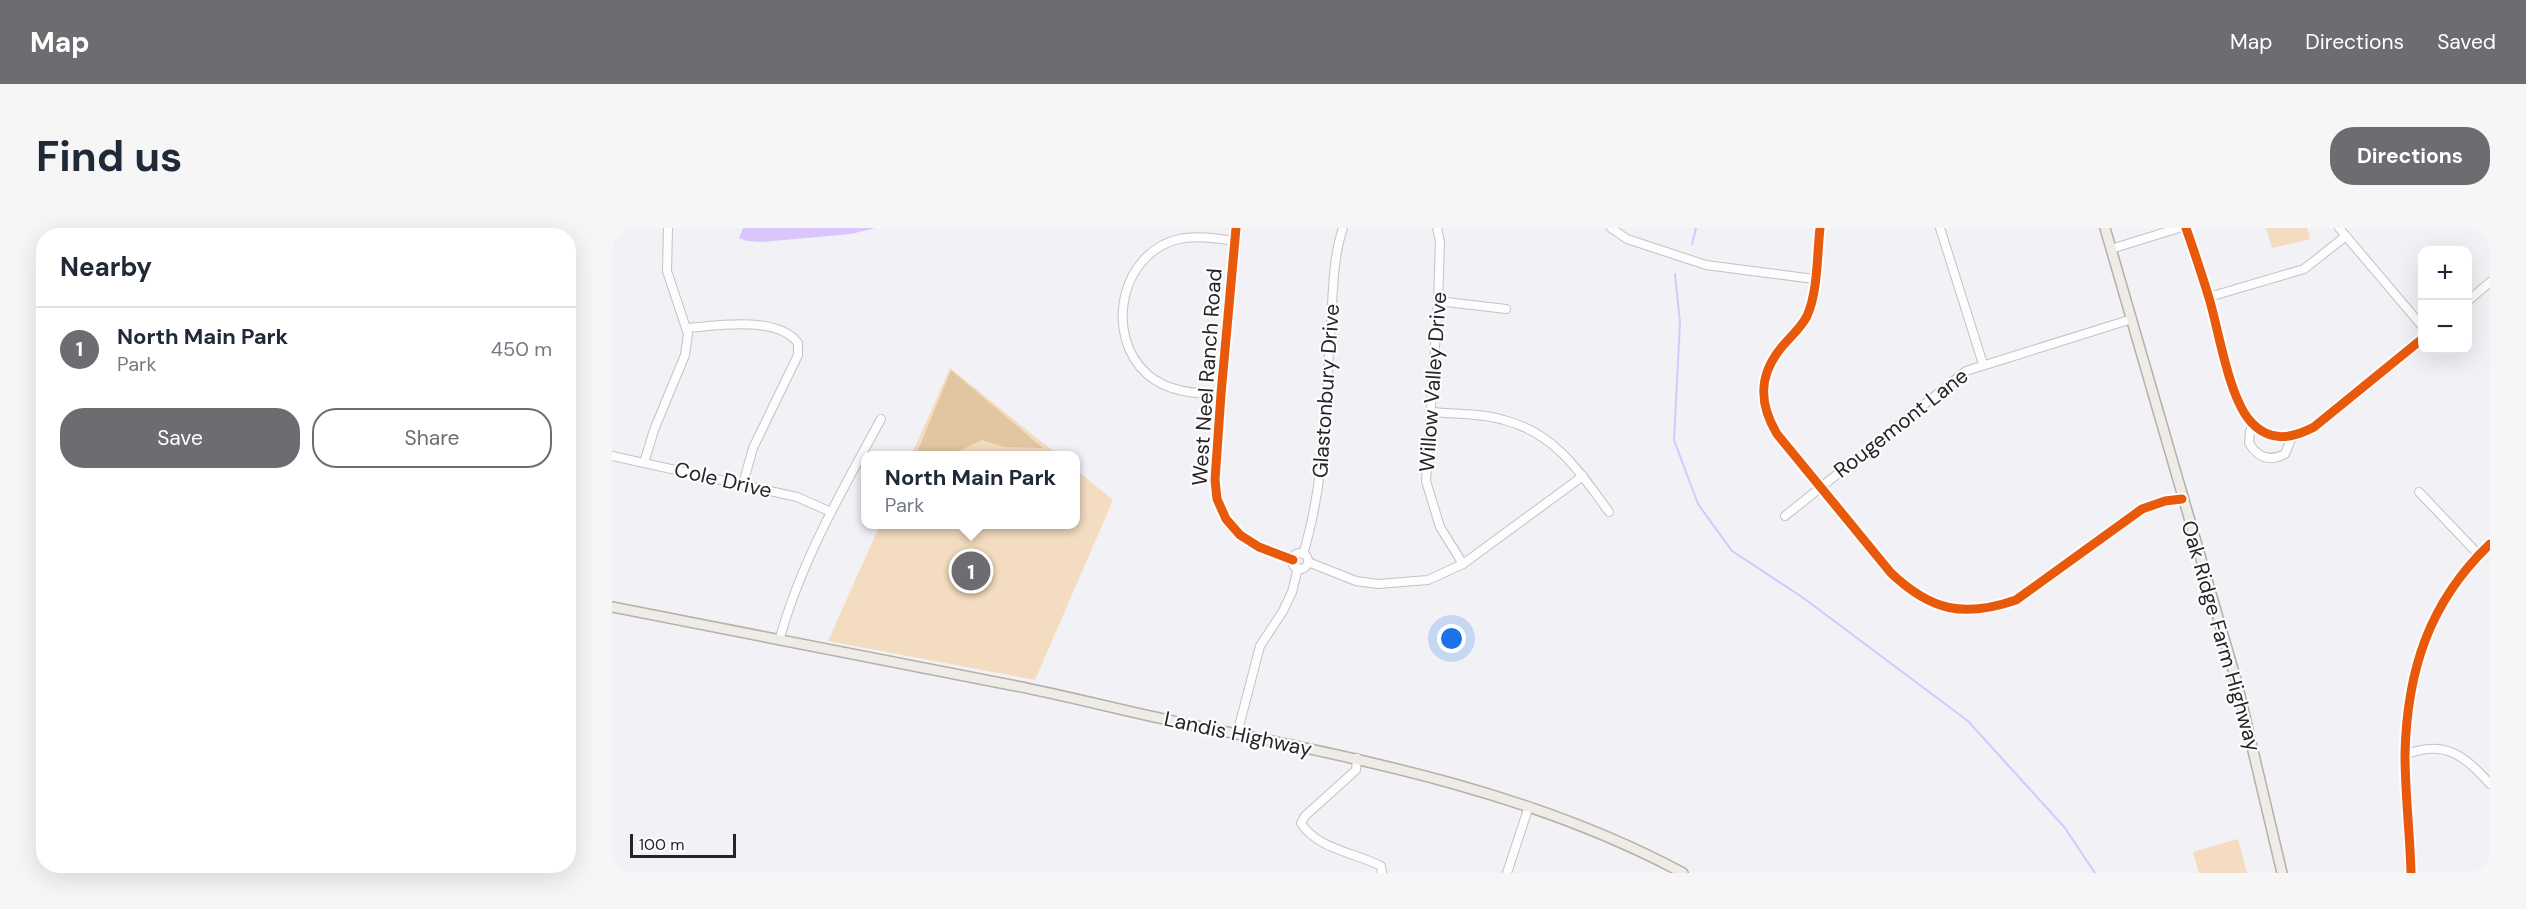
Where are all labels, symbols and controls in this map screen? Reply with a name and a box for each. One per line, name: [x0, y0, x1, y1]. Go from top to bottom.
text: Map: [30, 24, 90, 61]
text: Map: [2230, 28, 2272, 56]
text: Directions: [2305, 28, 2404, 56]
text: Saved: [2437, 28, 2496, 56]
button: Directions: [2330, 127, 2490, 185]
text: Find us: [36, 129, 182, 184]
map controls: [2418, 246, 2472, 354]
button: +: [2418, 246, 2472, 300]
text: Nearby: [60, 250, 152, 284]
street label: West Neel Ranch Road: [1185, 267, 1229, 487]
street label: Willow Valley Drive: [1413, 291, 1453, 473]
button: −: [2418, 300, 2472, 354]
street label: Glastonbury Drive: [1306, 303, 1346, 479]
text: North Main Park: [117, 322, 288, 351]
text: 1: [76, 336, 83, 362]
text: 450 m: [491, 336, 552, 362]
text: Park: [117, 351, 157, 377]
street label: Rougemont Lane: [1828, 362, 1974, 484]
button: Save: [60, 408, 300, 468]
button: Share: [312, 408, 552, 468]
popup: [861, 451, 1080, 529]
street label: Cole Drive: [671, 455, 775, 505]
text: North Main Park: [885, 463, 1056, 492]
text: Park: [885, 492, 924, 518]
street label: Oak Ridge Farm Highway: [2175, 517, 2267, 755]
pin: 1: [952, 548, 990, 594]
your location: [1437, 624, 1466, 653]
street label: Landis Highway: [1162, 705, 1315, 763]
scale bar: [630, 831, 736, 858]
text: 100 m: [639, 834, 684, 855]

